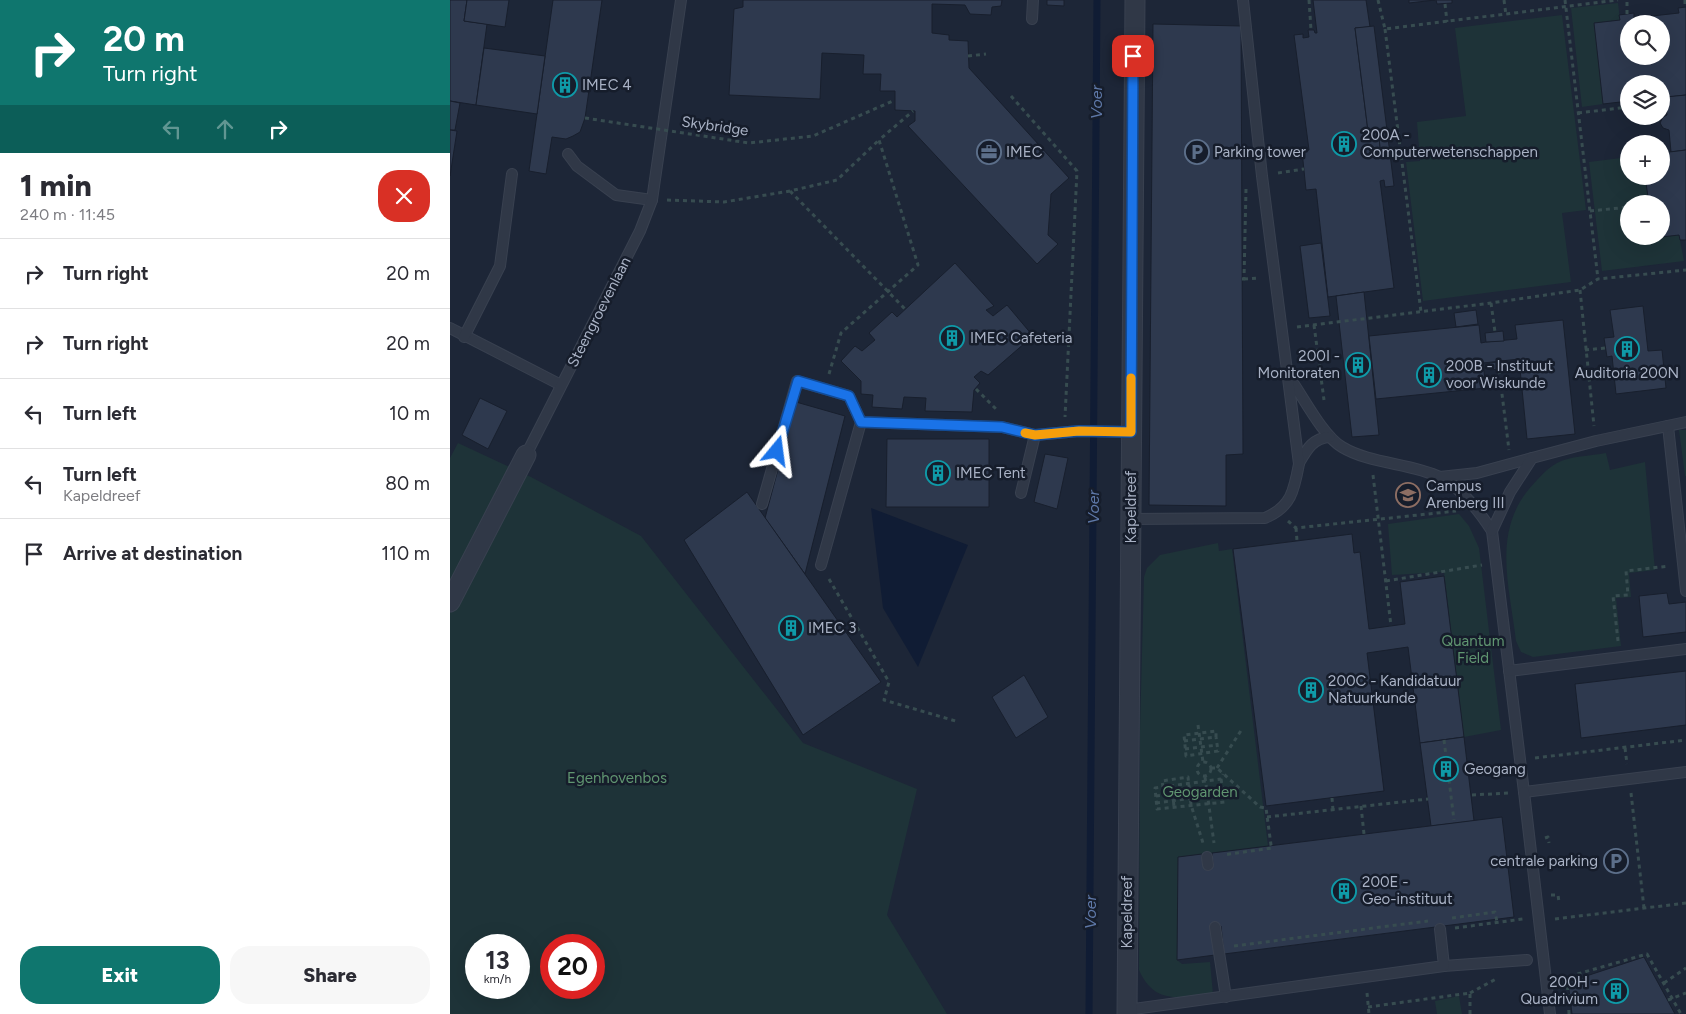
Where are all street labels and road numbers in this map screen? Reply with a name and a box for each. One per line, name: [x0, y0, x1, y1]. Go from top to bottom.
street label: Skybridge: [680, 112, 750, 140]
street label: Steengroevenlaan: [563, 254, 635, 370]
street label: Kapeldreef: [1122, 470, 1140, 543]
street label: Kapeldreef: [1118, 875, 1136, 948]

